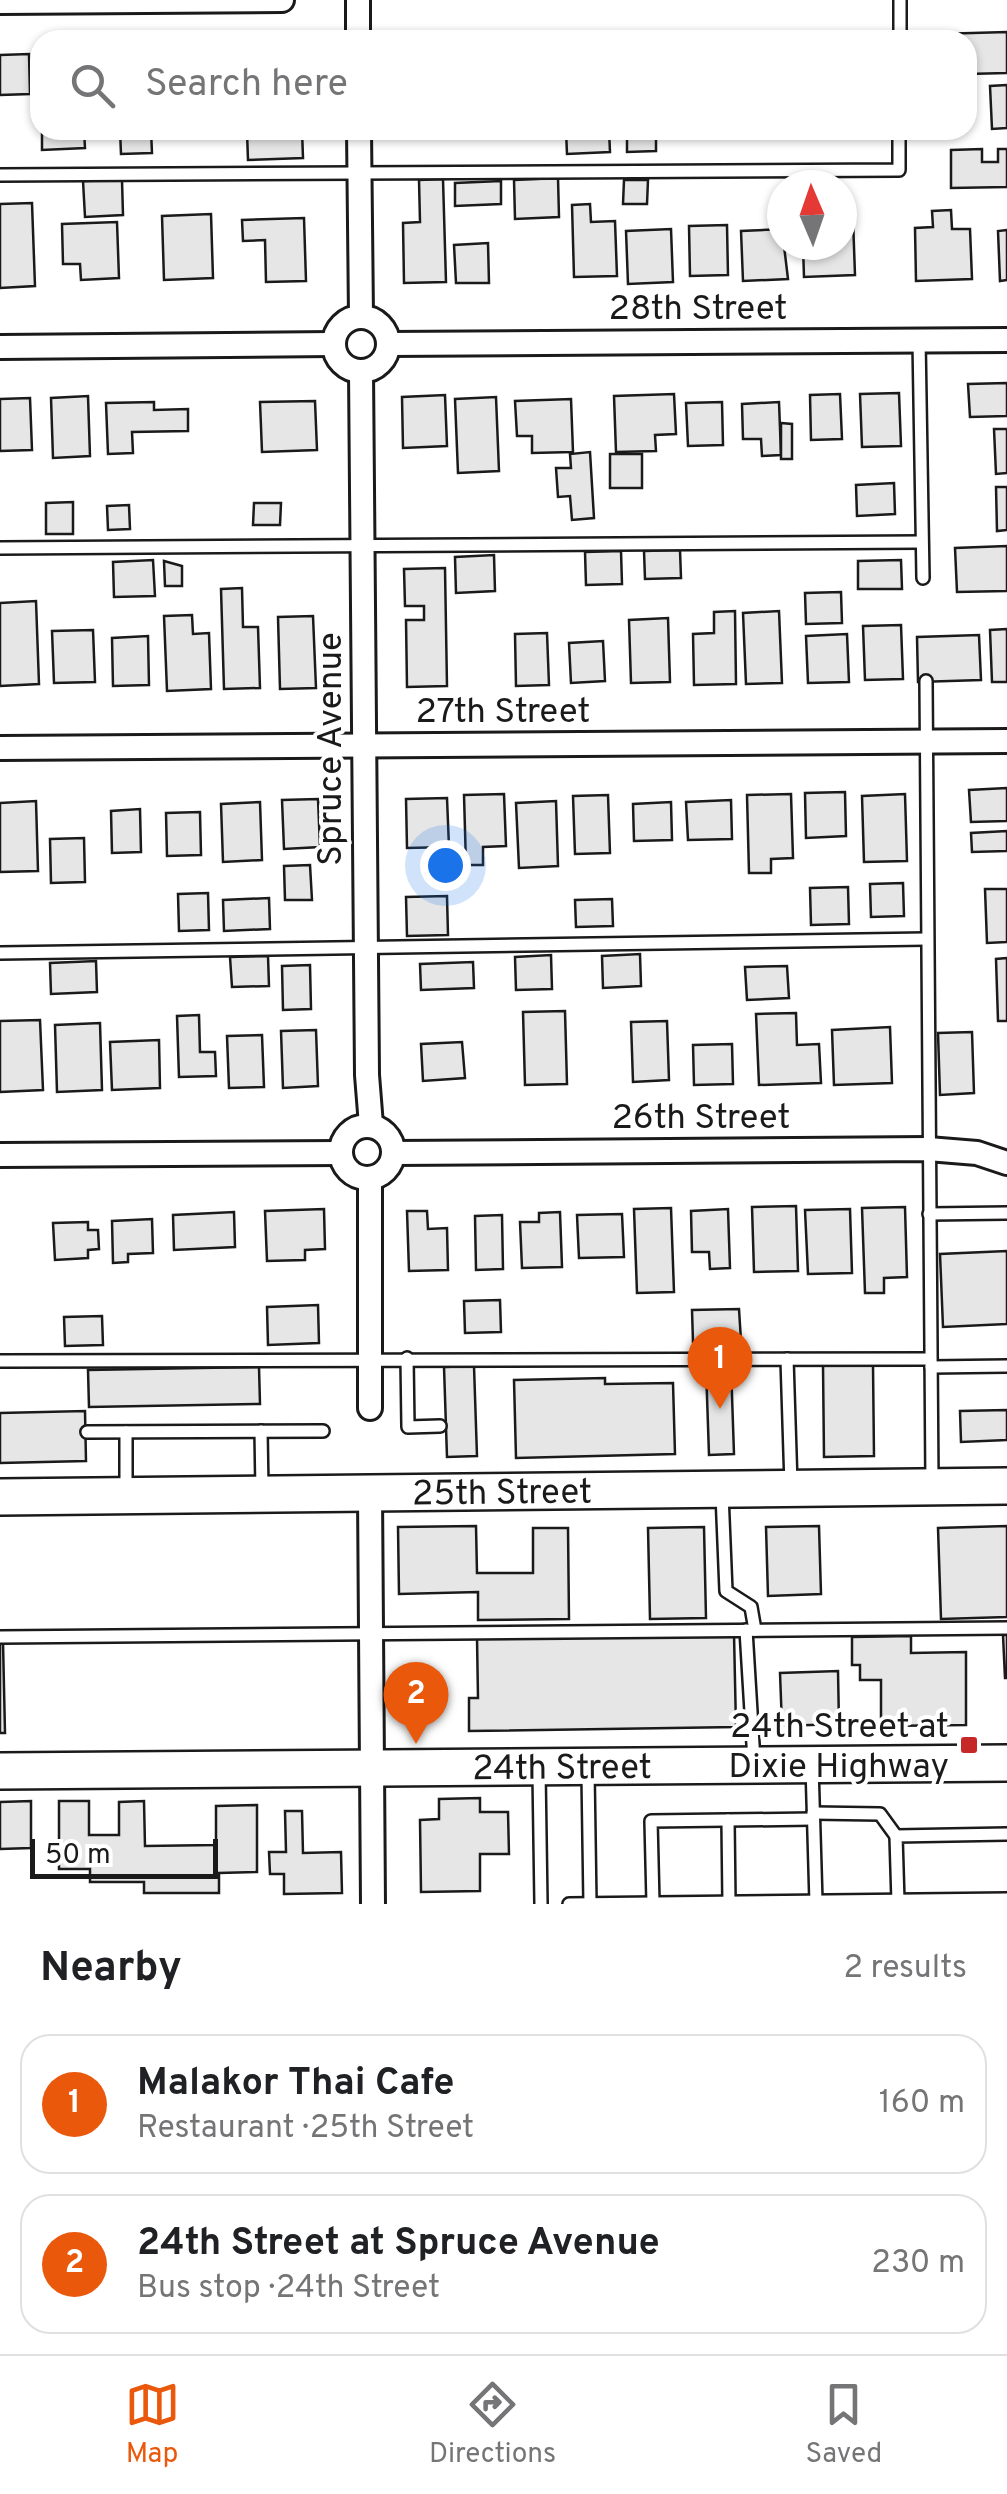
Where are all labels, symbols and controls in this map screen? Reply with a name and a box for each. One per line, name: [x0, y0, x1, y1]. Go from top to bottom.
search box: [30, 30, 977, 140]
icon: search: [65, 58, 120, 113]
text: Search here: [145, 61, 348, 110]
north arrow: [767, 170, 857, 260]
street label: 28th Street: [609, 288, 788, 332]
street label: Spruce Avenue: [310, 632, 354, 866]
street label: 27th Street: [415, 691, 591, 735]
your location: [420, 840, 471, 891]
street label: 26th Street: [611, 1097, 791, 1141]
pin: 1: [688, 1326, 752, 1409]
street label: 25th Street: [412, 1472, 592, 1517]
pin: 2: [384, 1662, 448, 1744]
place label: 24th Street at Dixie Highway: [728, 1706, 949, 1790]
marker: 24th Street at Dixie Highway: [958, 1734, 980, 1756]
street label: 24th Street: [472, 1747, 652, 1792]
scale bar: [30, 1834, 218, 1878]
text: 50 m: [45, 1838, 111, 1874]
text: Nearby: [40, 1943, 182, 1996]
text: 2 results: [843, 1949, 967, 1989]
text: Malakor Thai Cafe: [137, 2060, 455, 2109]
text: 1: [68, 2084, 81, 2124]
text: 160 m: [879, 2084, 965, 2124]
text: Restaurant · 25th Street: [137, 2109, 474, 2149]
text: 24th Street at Spruce Avenue: [137, 2220, 660, 2269]
text: 2: [65, 2244, 84, 2284]
text: 230 m: [871, 2244, 965, 2284]
text: Bus stop · 24th Street: [137, 2269, 440, 2309]
tab: Map: [125, 2377, 180, 2473]
tab: Directions: [429, 2377, 556, 2473]
tab: Saved: [805, 2377, 882, 2473]

